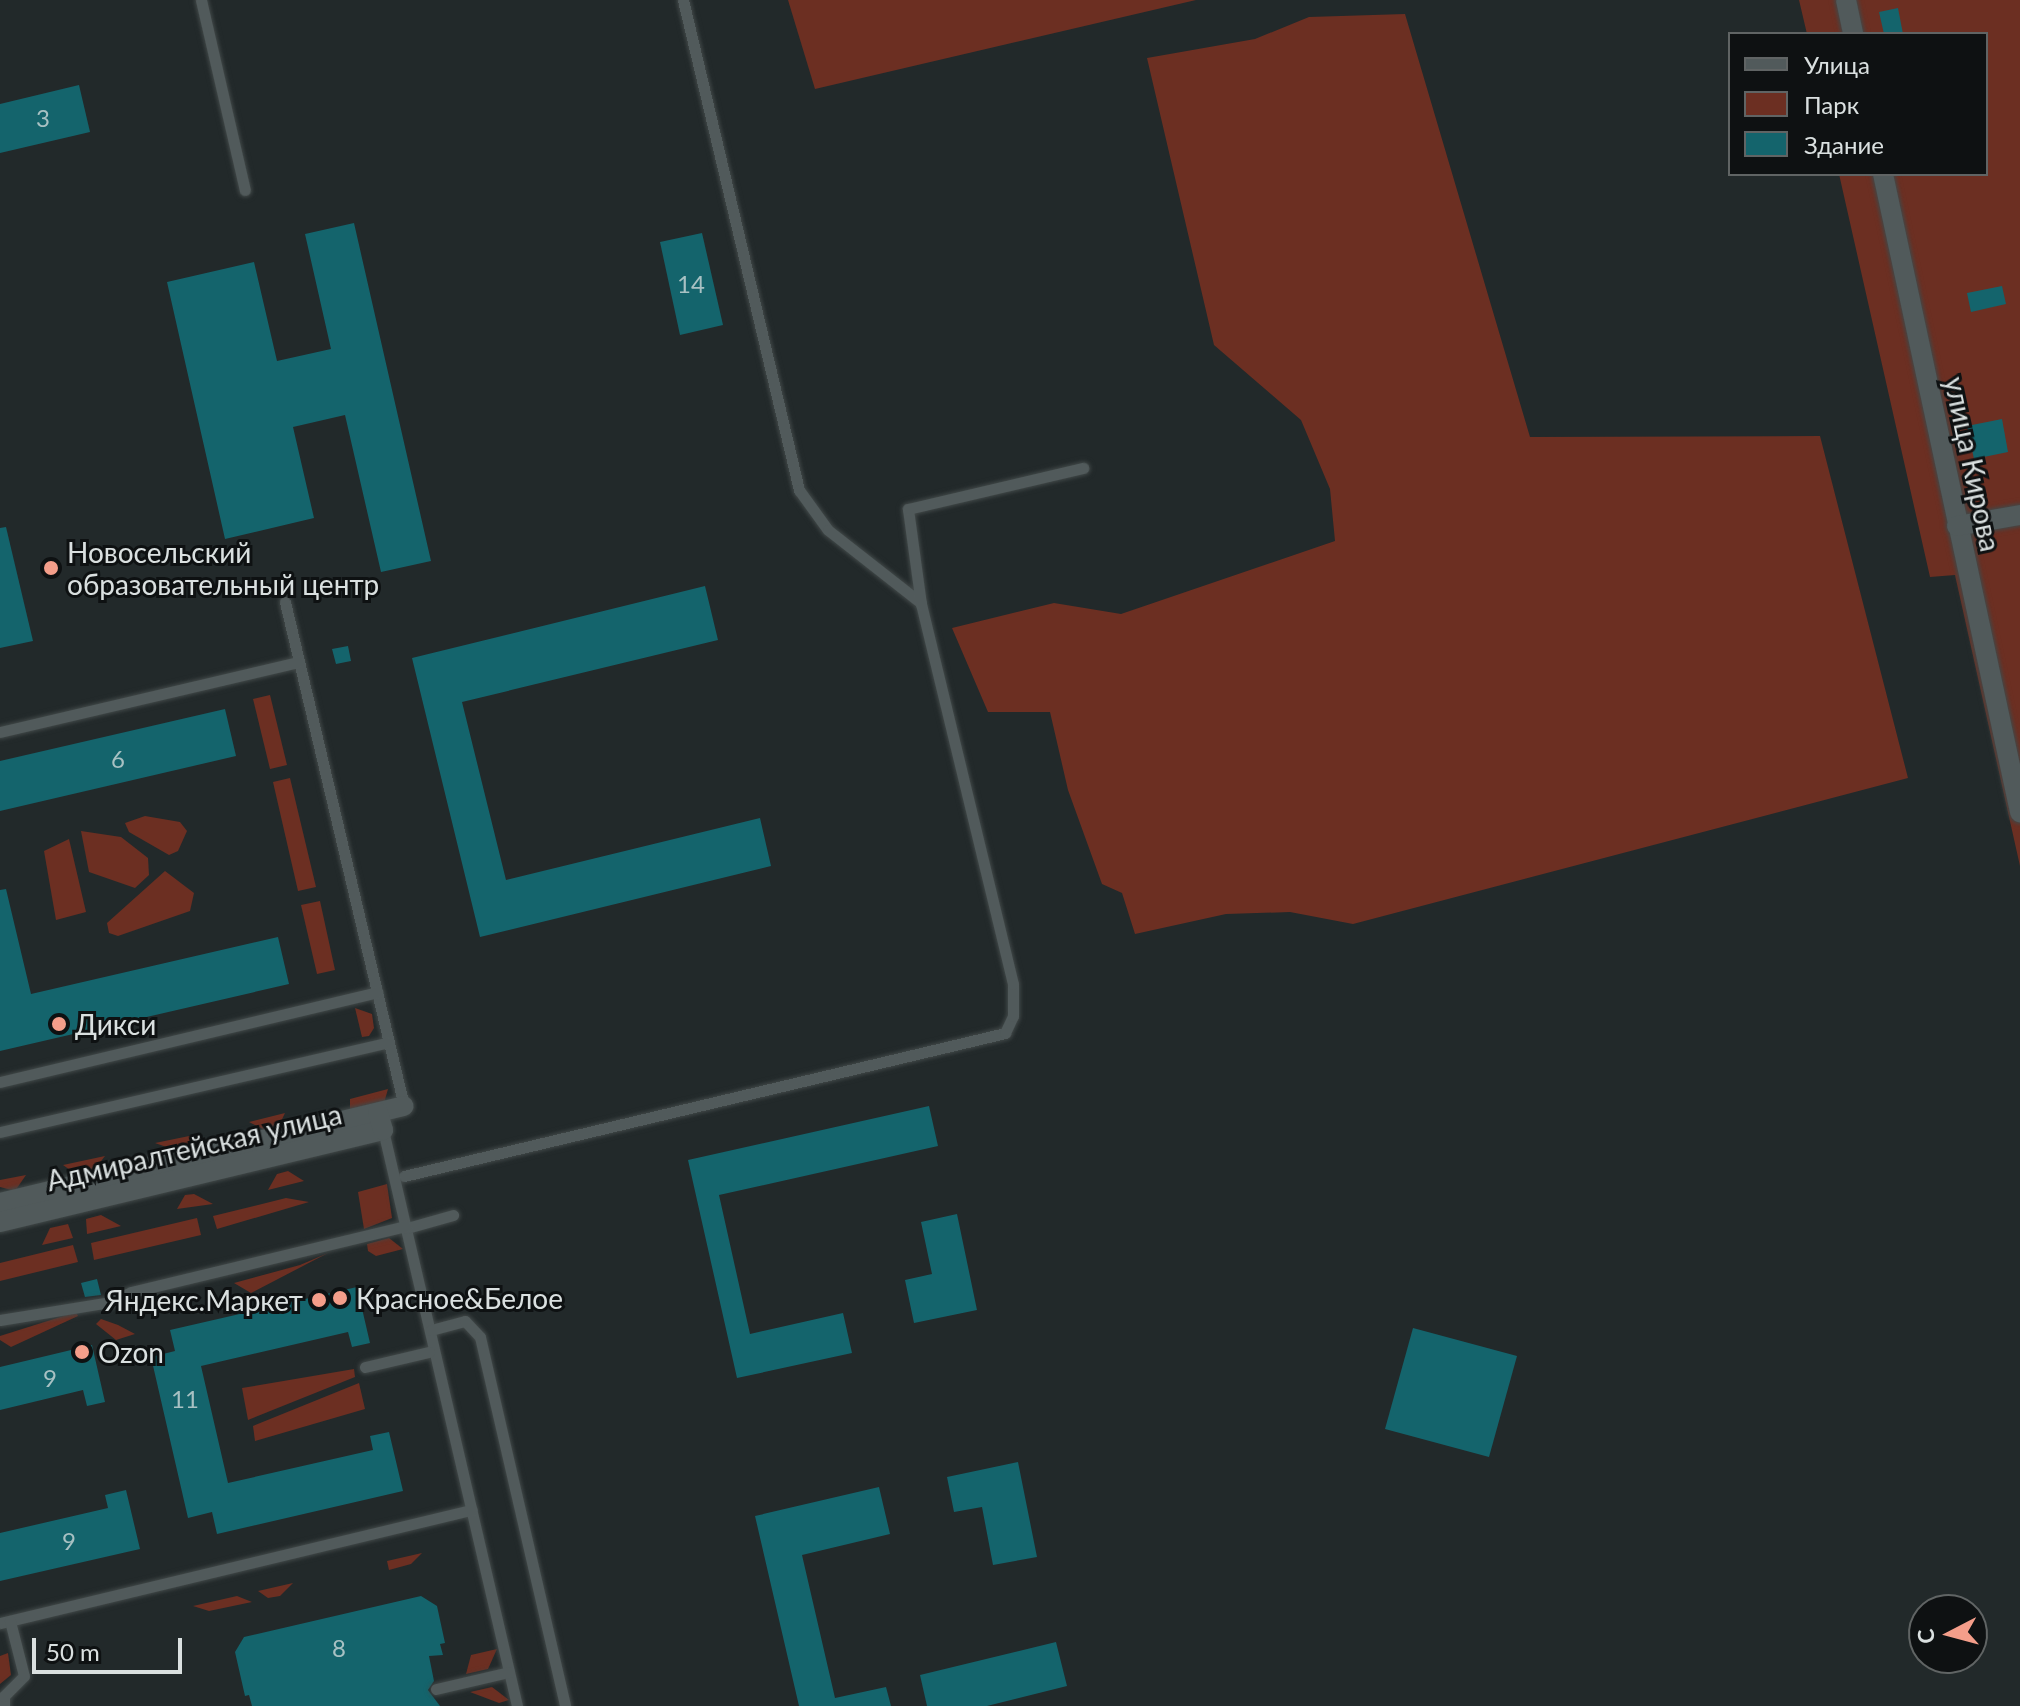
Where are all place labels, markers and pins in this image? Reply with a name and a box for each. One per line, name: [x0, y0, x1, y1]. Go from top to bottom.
place label: Новосельский образовательный центр: [67, 535, 379, 601]
marker: Новосельский образовательный центр: [42, 559, 60, 577]
place label: Дикси: [75, 1007, 156, 1041]
marker: Дикси: [50, 1015, 68, 1033]
place label: Красное&Белое: [356, 1281, 563, 1315]
place label: Яндекс.Маркет: [105, 1283, 303, 1317]
marker: Красное&Белое: [331, 1289, 349, 1307]
marker: Яндекс.Маркет: [310, 1291, 328, 1309]
place label: Ozon: [98, 1335, 164, 1369]
marker: Ozon: [73, 1343, 91, 1361]

